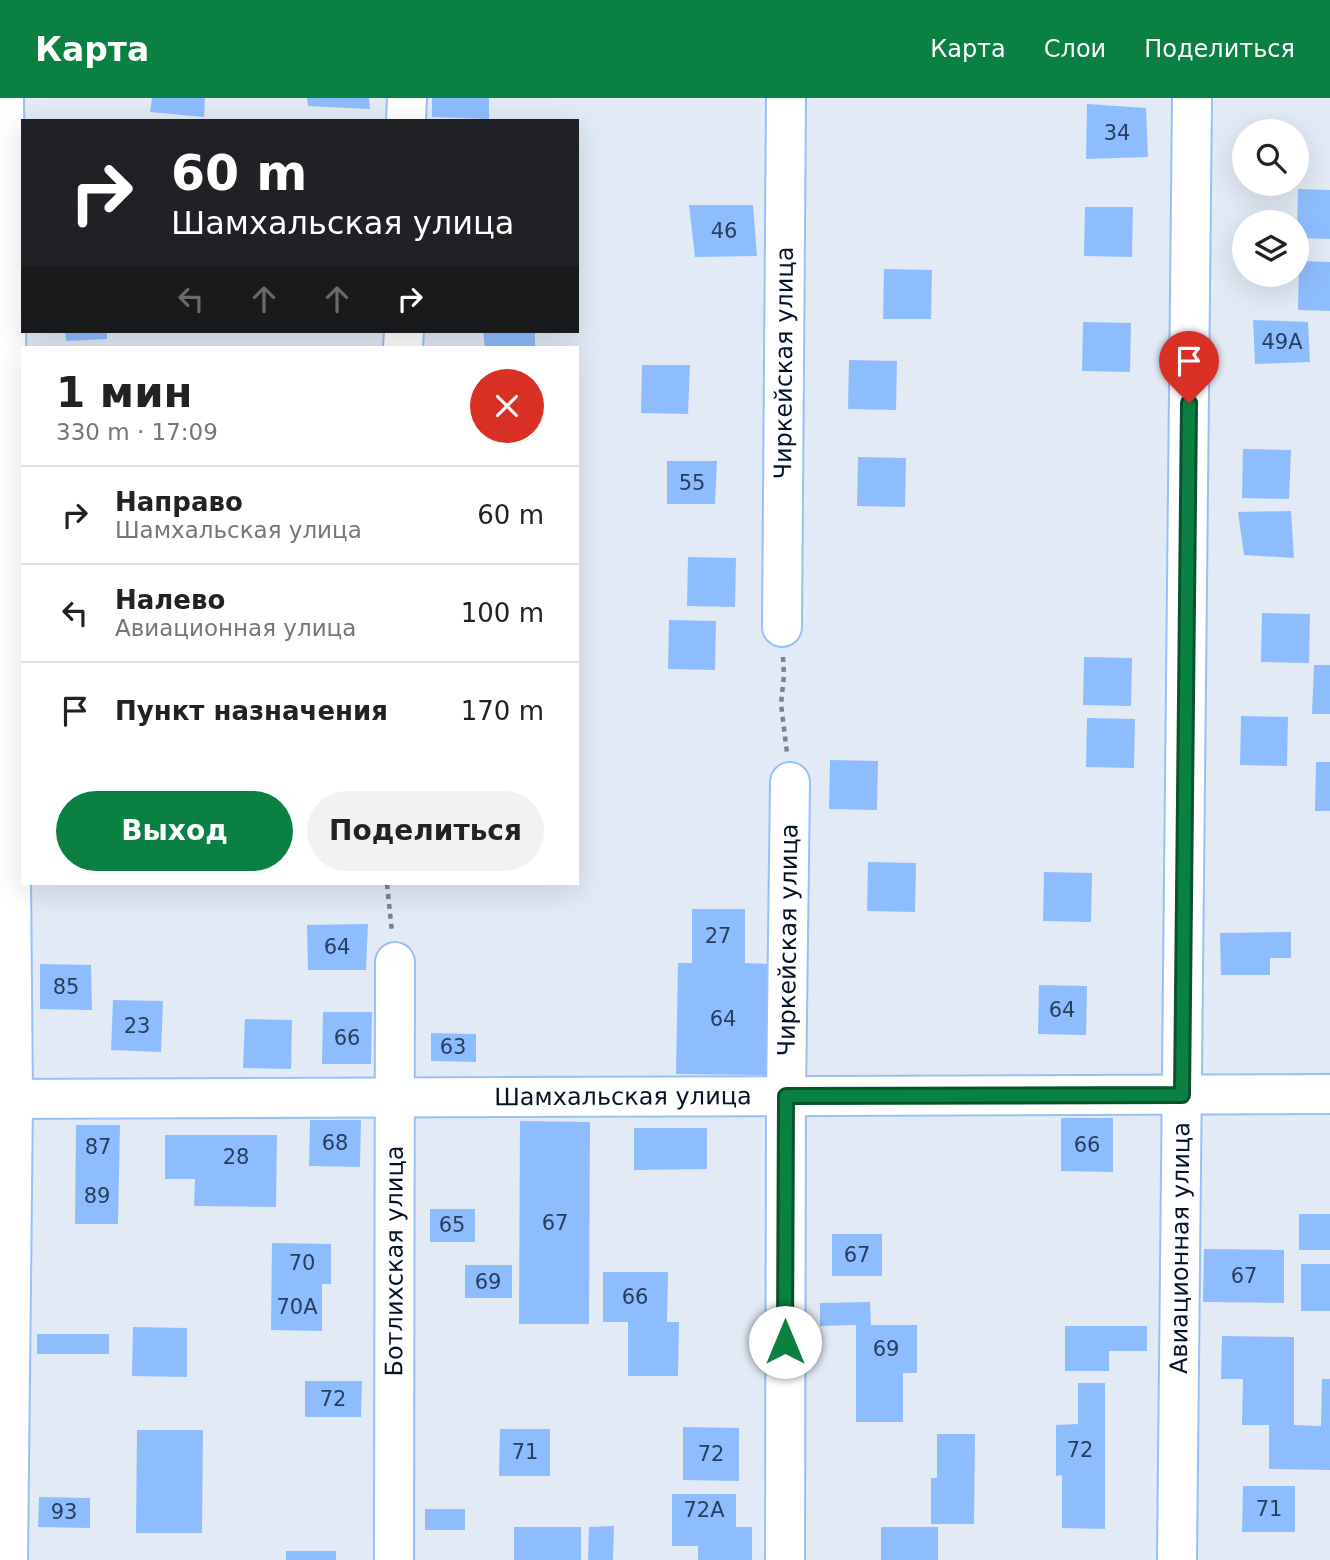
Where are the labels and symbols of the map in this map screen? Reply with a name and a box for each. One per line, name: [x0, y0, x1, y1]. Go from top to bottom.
house number: 34: [1104, 121, 1130, 145]
house number: 46: [711, 219, 737, 243]
street label: Чиркейская улица: [769, 246, 799, 480]
house number: 49А: [1261, 330, 1303, 354]
pin: [1159, 331, 1219, 403]
house number: 55: [679, 471, 705, 495]
street label: Чиркейская улица: [773, 823, 803, 1057]
house number: 27: [705, 924, 731, 948]
house number: 64: [324, 935, 350, 959]
house number: 85: [53, 975, 79, 999]
house number: 64: [1049, 998, 1075, 1022]
house number: 64: [710, 1007, 736, 1031]
house number: 23: [124, 1014, 150, 1038]
house number: 66: [334, 1026, 360, 1050]
house number: 63: [440, 1035, 466, 1059]
street label: Шамхальская улица: [494, 1082, 752, 1111]
street label: Авиационная улица: [1165, 1122, 1195, 1374]
house number: 68: [322, 1131, 348, 1155]
house number: 66: [1074, 1133, 1100, 1157]
house number: 87: [85, 1135, 111, 1159]
house number: 28: [223, 1145, 249, 1169]
street label: Ботлихская улица: [380, 1145, 409, 1377]
house number: 89: [84, 1184, 110, 1208]
house number: 67: [542, 1211, 568, 1235]
house number: 65: [439, 1213, 465, 1237]
house number: 67: [844, 1243, 870, 1267]
house number: 70: [289, 1251, 315, 1275]
house number: 67: [1231, 1264, 1257, 1288]
house number: 69: [475, 1270, 501, 1294]
house number: 66: [622, 1285, 648, 1309]
house number: 70А: [276, 1295, 318, 1319]
position arrow: [748, 1305, 822, 1379]
house number: 69: [873, 1337, 899, 1361]
house number: 72: [320, 1387, 346, 1411]
house number: 72: [1067, 1438, 1093, 1462]
house number: 71: [512, 1440, 538, 1464]
house number: 72: [698, 1442, 724, 1466]
house number: 71: [1256, 1497, 1282, 1521]
house number: 72А: [683, 1498, 725, 1522]
house number: 93: [51, 1500, 77, 1524]

